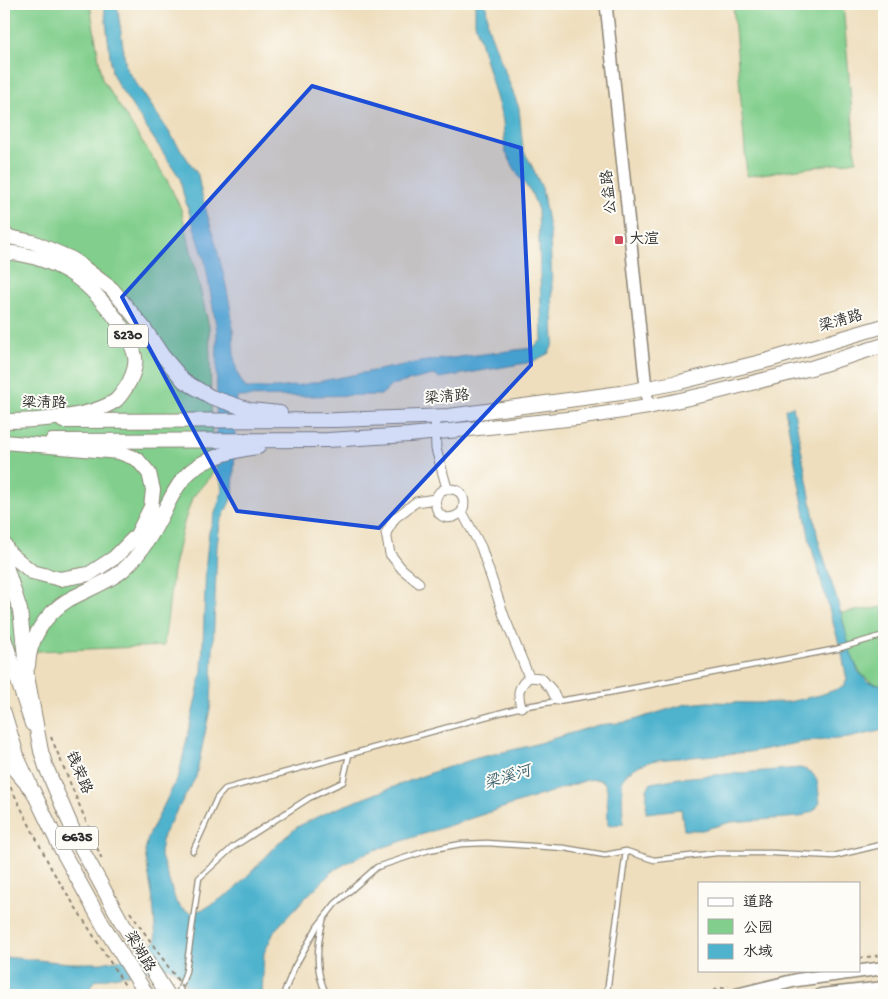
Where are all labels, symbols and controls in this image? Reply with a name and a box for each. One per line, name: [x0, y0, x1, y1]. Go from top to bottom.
street label: 公益路: [599, 169, 621, 215]
place label: 大渲: [629, 231, 659, 249]
marker: 大渲: [613, 234, 625, 246]
street label: 梁清路: [817, 307, 865, 337]
road number: S230: [108, 324, 148, 348]
street label: 梁清路: [424, 387, 470, 409]
street label: 梁清路: [21, 395, 67, 413]
street label: 钱荣路: [61, 749, 95, 797]
water label: 梁溪河: [482, 761, 537, 795]
road number: G635: [56, 826, 98, 850]
legend: [698, 882, 860, 972]
text: 道路: [743, 894, 773, 912]
text: 公园: [743, 920, 773, 938]
street label: 梁湖路: [120, 928, 158, 976]
text: 水域: [743, 944, 773, 962]

